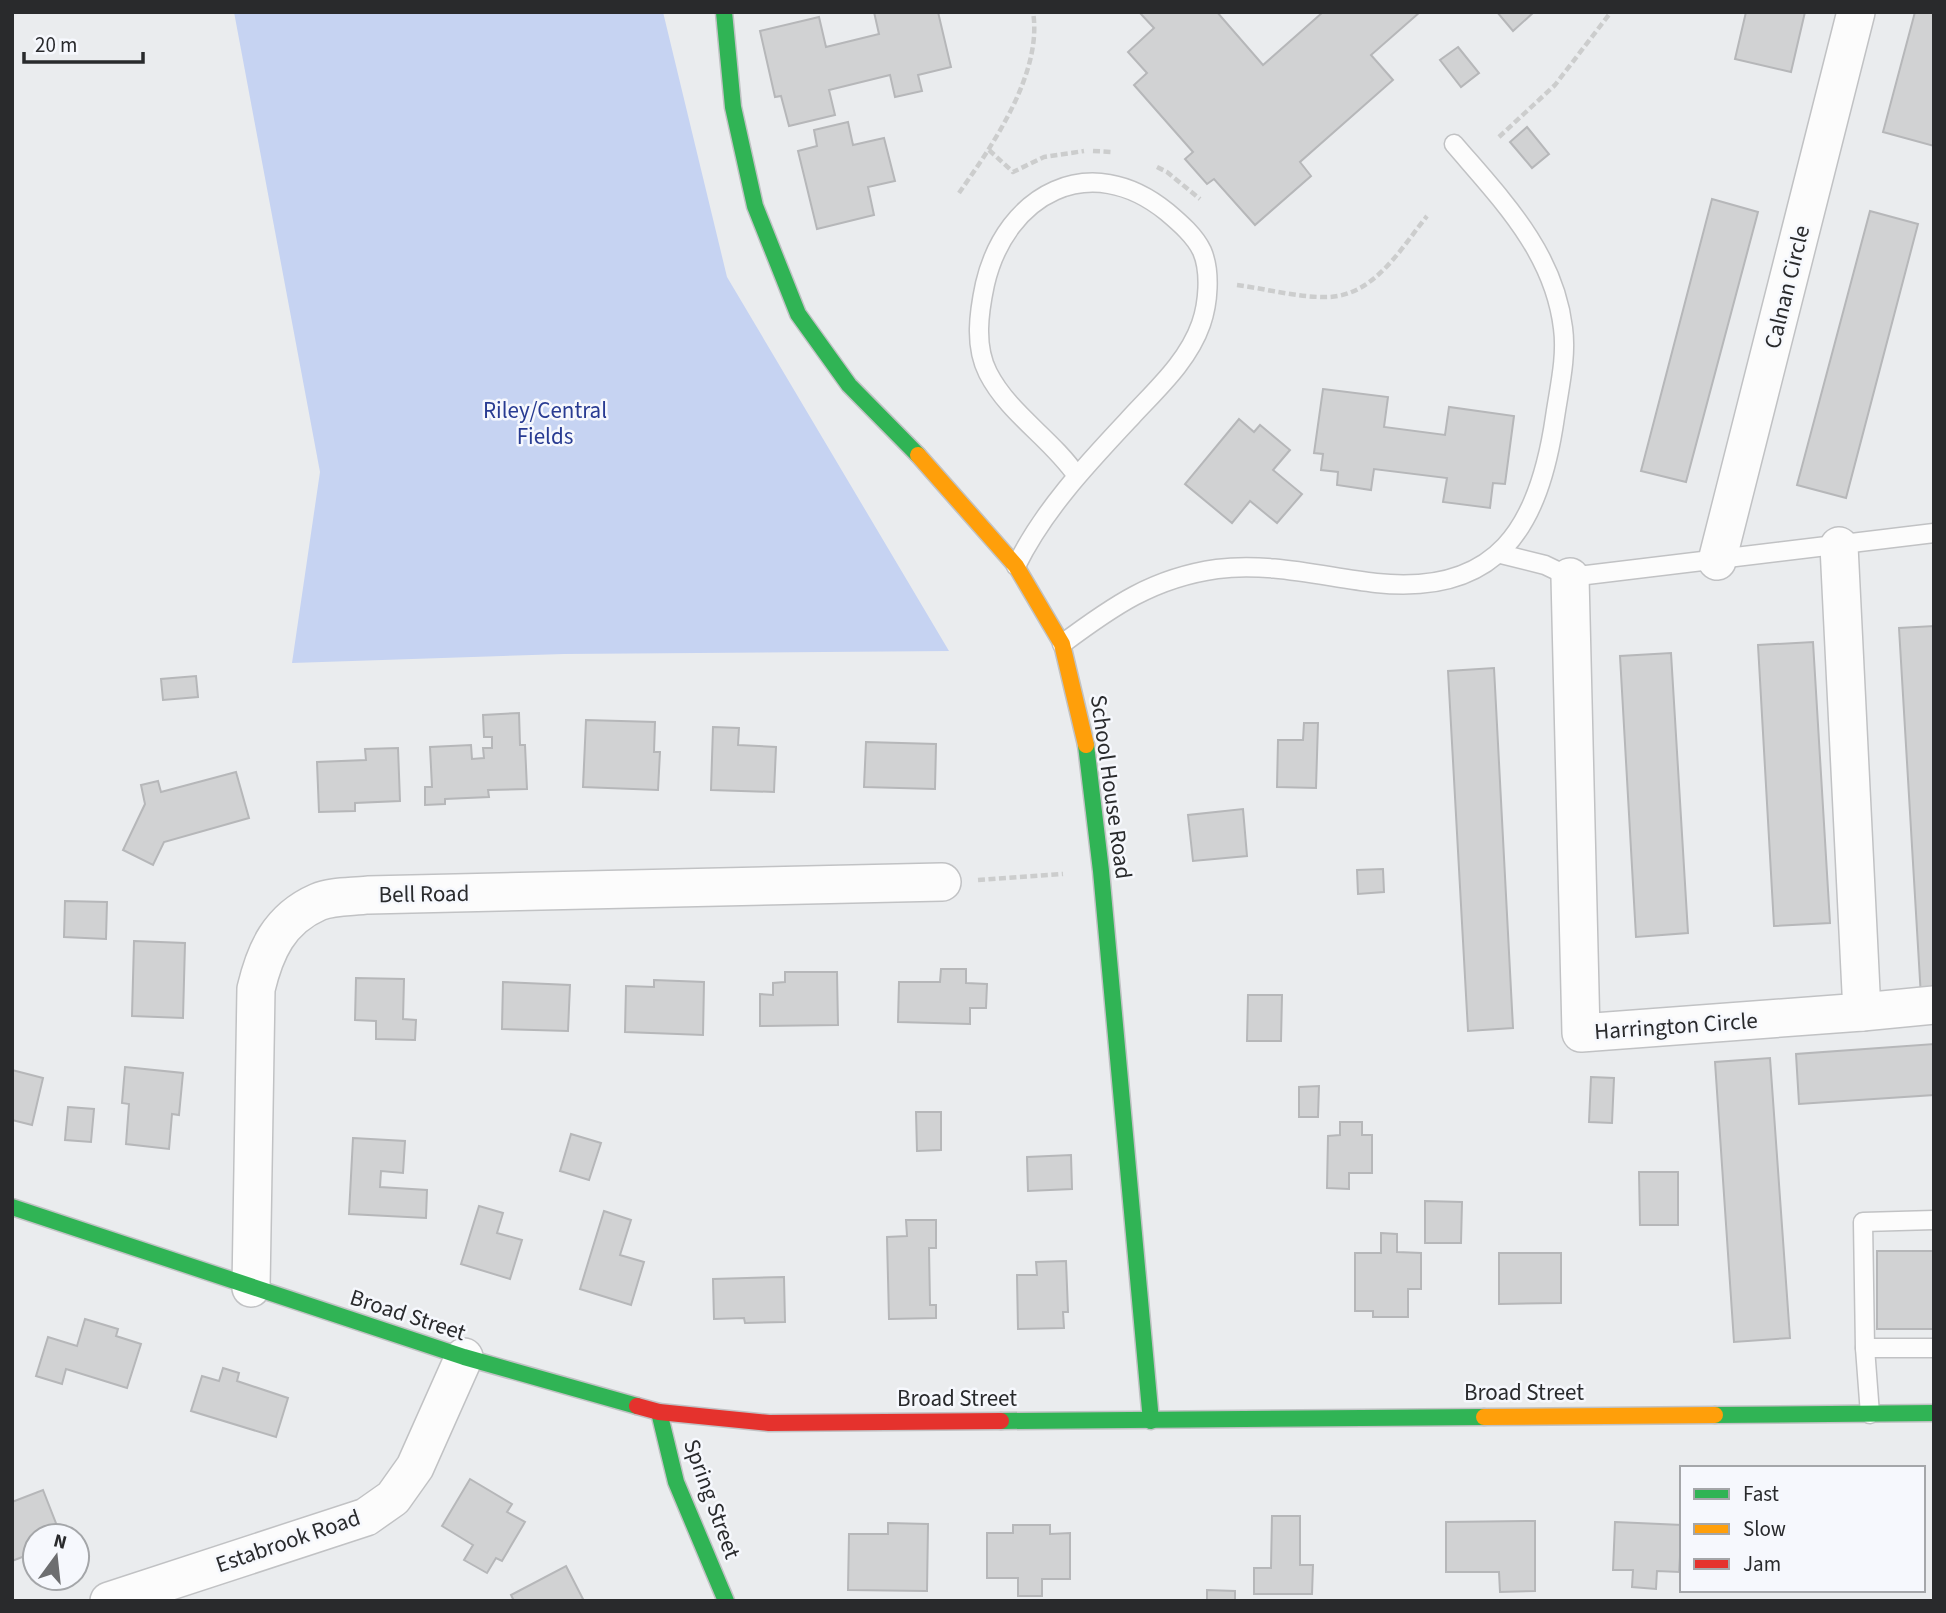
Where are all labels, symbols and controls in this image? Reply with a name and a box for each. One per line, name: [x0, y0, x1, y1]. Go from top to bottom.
scale bar: [24, 21, 144, 65]
text: 20 m: [35, 30, 77, 60]
street label: Calnan Circle: [1756, 222, 1818, 352]
park label: Riley/Central Fields: [483, 394, 607, 453]
street label: School House Road: [1082, 693, 1140, 881]
street label: Bell Road: [378, 877, 470, 911]
street label: Harrington Circle: [1593, 1004, 1759, 1048]
street label: Broad Street: [346, 1281, 470, 1349]
street label: Broad Street: [1464, 1376, 1584, 1409]
street label: Broad Street: [897, 1382, 1017, 1415]
street label: Spring Street: [675, 1435, 749, 1564]
legend: [1680, 1466, 1925, 1592]
text: Fast: [1743, 1479, 1779, 1509]
street label: Estabrook Road: [211, 1501, 365, 1581]
text: Slow: [1743, 1514, 1786, 1544]
north arrow: [21, 1522, 91, 1592]
text: N: [50, 1527, 70, 1557]
text: Jam: [1743, 1549, 1781, 1579]

